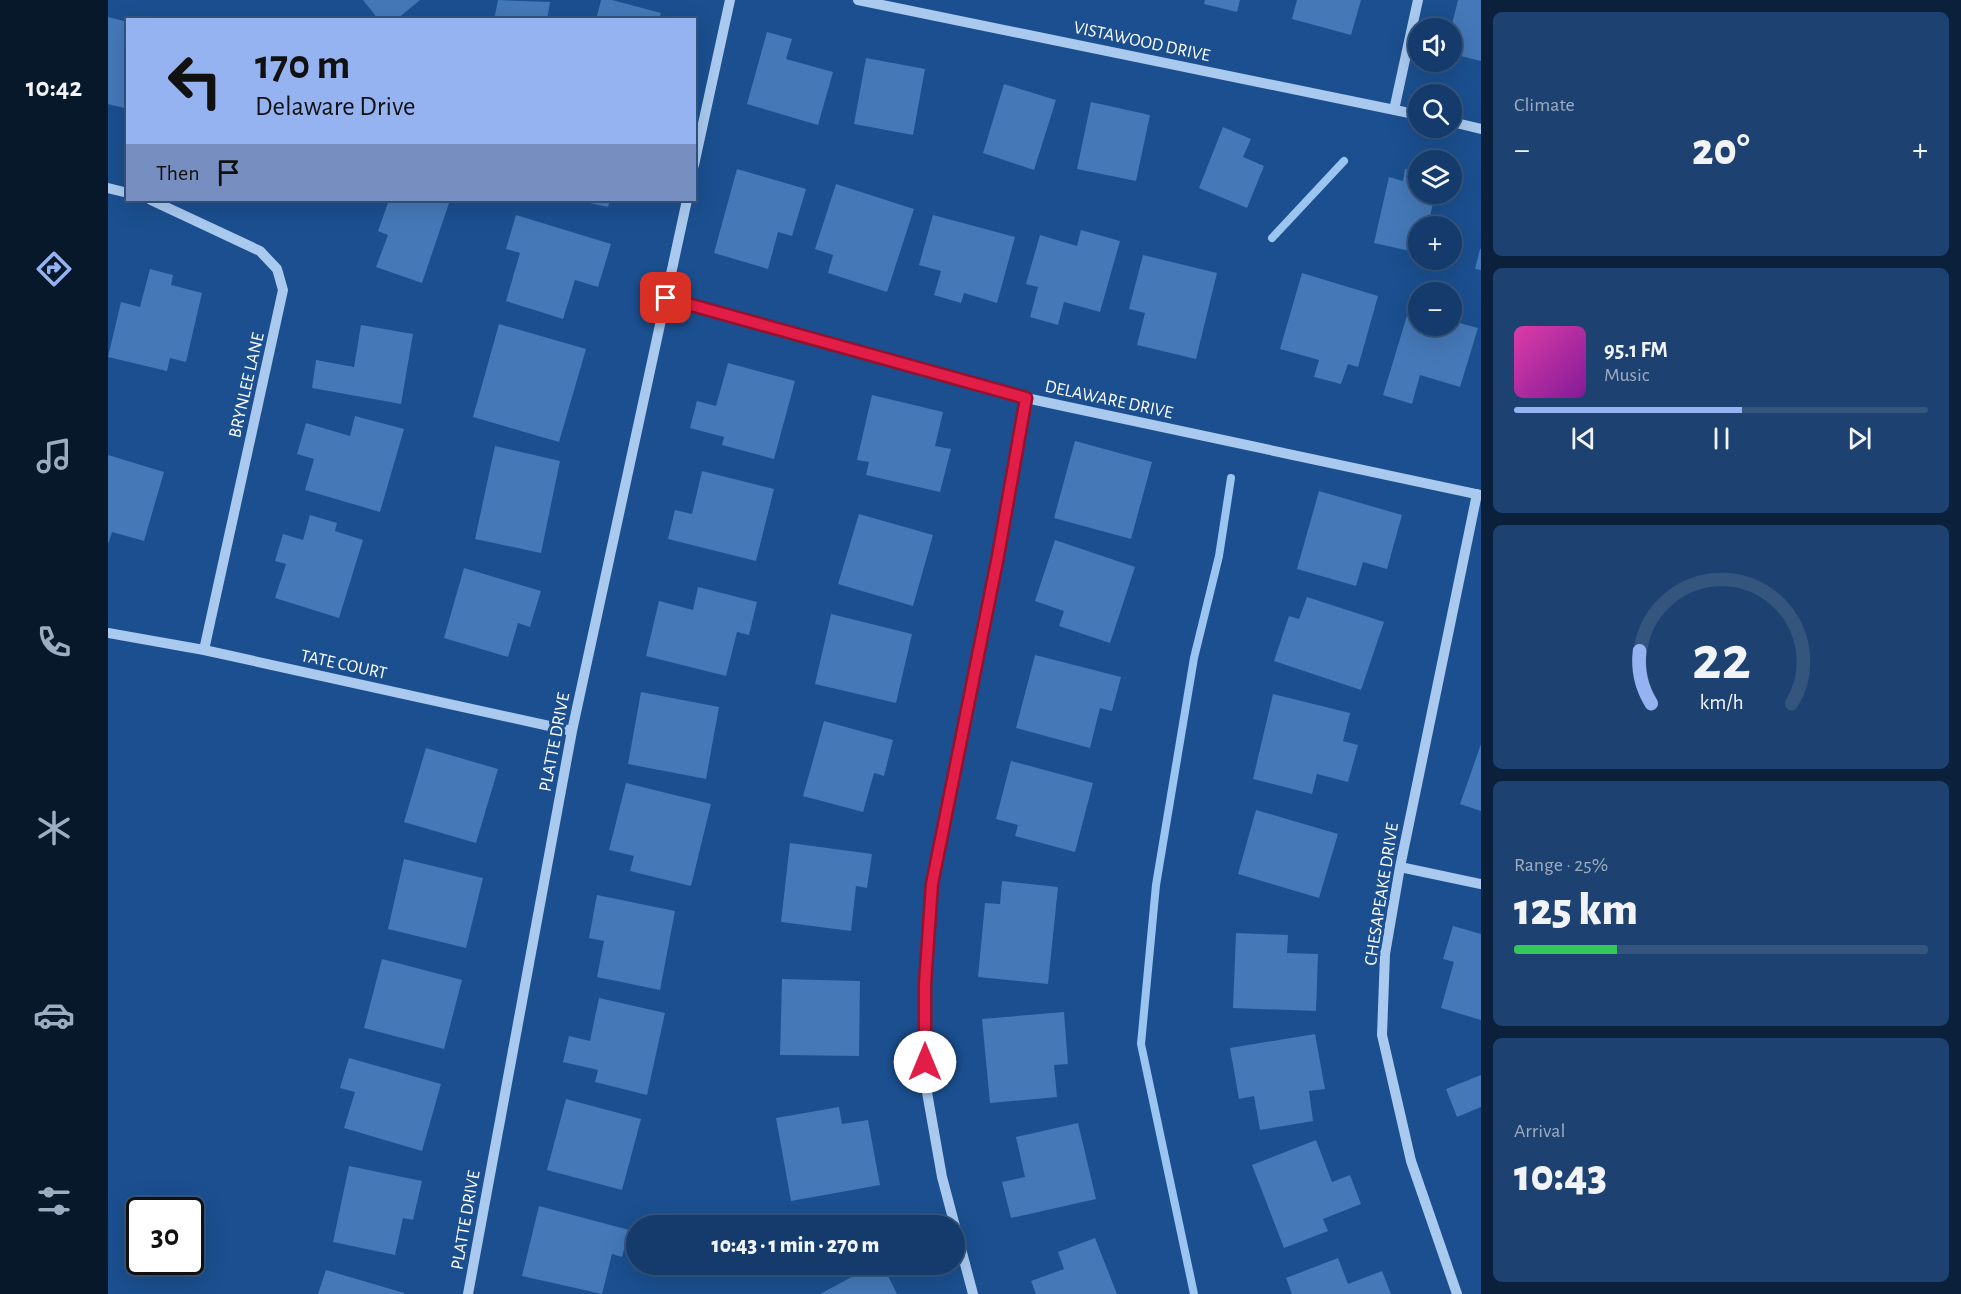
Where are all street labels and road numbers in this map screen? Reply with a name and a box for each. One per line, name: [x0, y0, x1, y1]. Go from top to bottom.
street label: VISTAWOOD DRIVE: [1072, 19, 1212, 65]
street label: BRYNLEE LANE: [226, 330, 268, 440]
street label: DELAWARE DRIVE: [1043, 378, 1175, 422]
street label: TATE COURT: [299, 647, 389, 683]
street label: PLATTE DRIVE: [537, 691, 573, 793]
street label: CHESAPEAKE DRIVE: [1362, 821, 1402, 967]
street label: PLATTE DRIVE: [448, 1169, 484, 1271]

